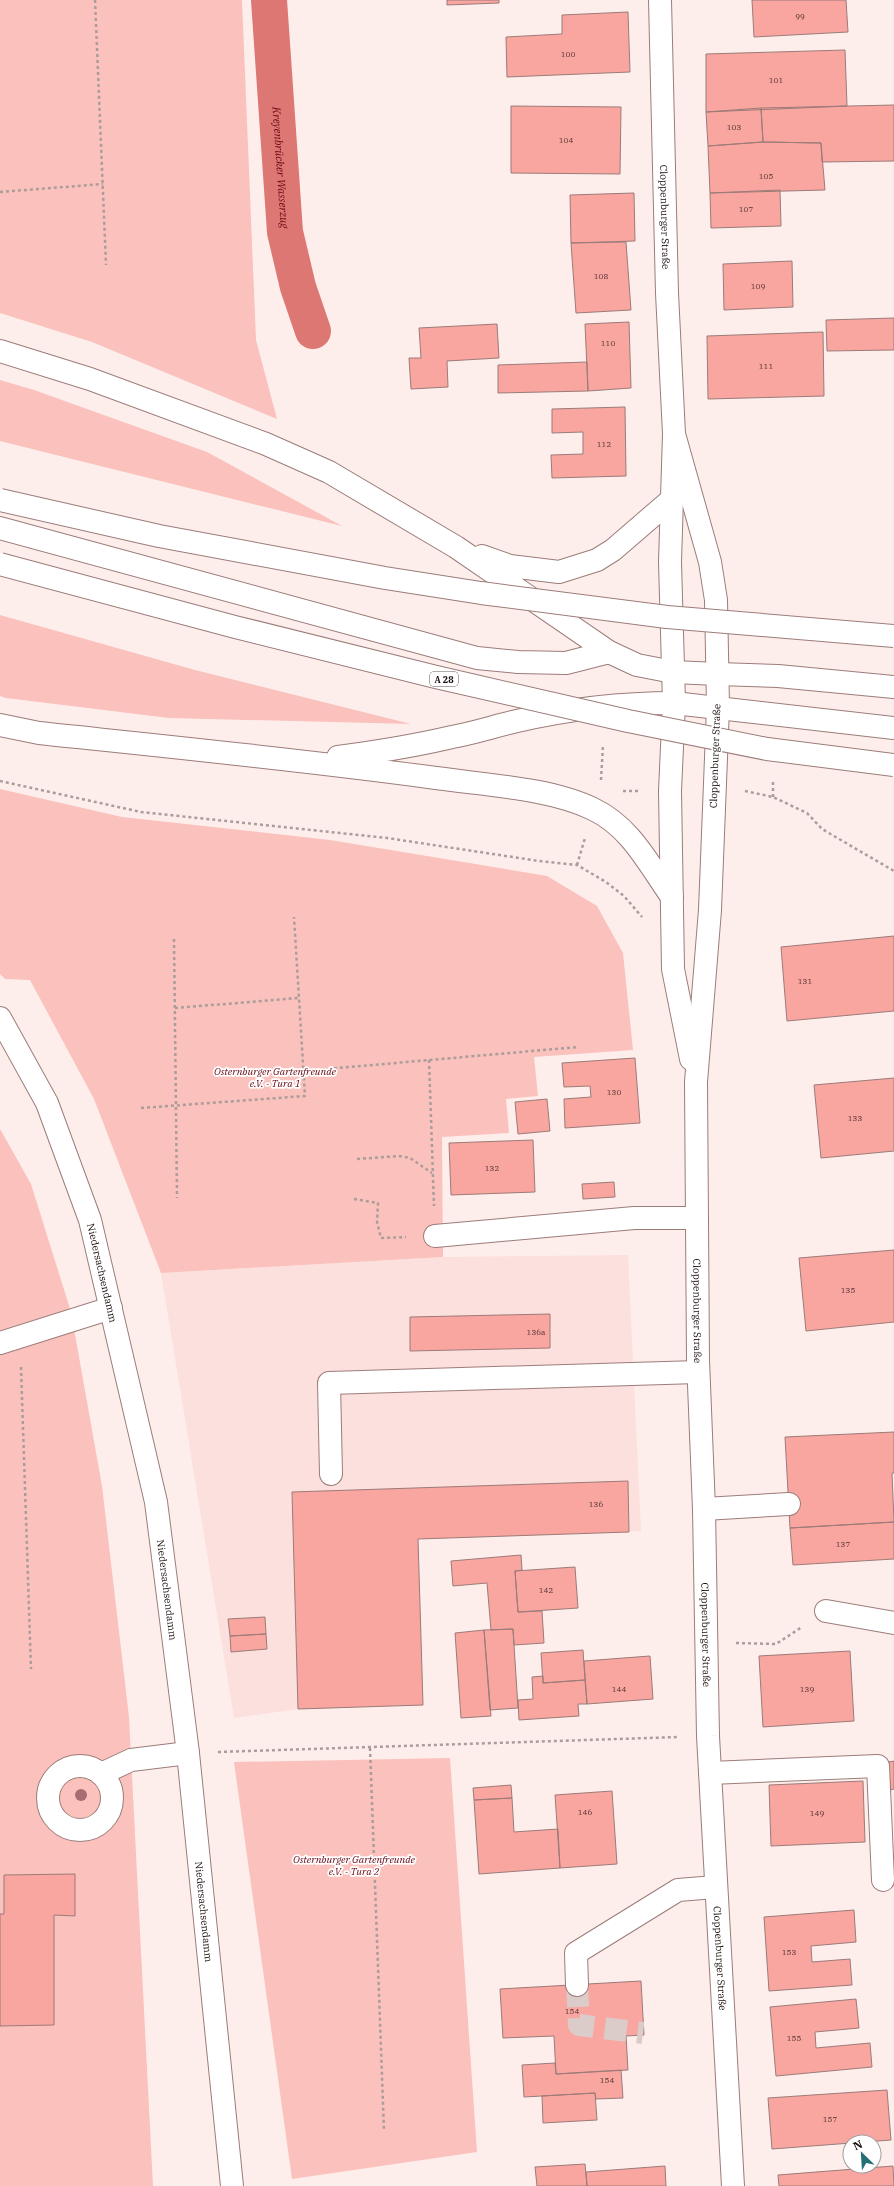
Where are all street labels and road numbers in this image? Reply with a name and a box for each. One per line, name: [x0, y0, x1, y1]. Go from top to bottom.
street label: Cloppenburger Straße: [657, 165, 673, 269]
road number: A 28: [430, 672, 458, 686]
street label: Cloppenburger Straße: [707, 704, 723, 808]
street label: Niedersachsendamm: [84, 1222, 120, 1324]
street label: Cloppenburger Straße: [691, 1258, 705, 1363]
street label: Niedersachsendamm: [154, 1539, 180, 1641]
street label: Cloppenburger Straße: [699, 1582, 714, 1687]
street label: Niedersachsendamm: [193, 1861, 216, 1963]
street label: Cloppenburger Straße: [711, 1906, 730, 2011]

